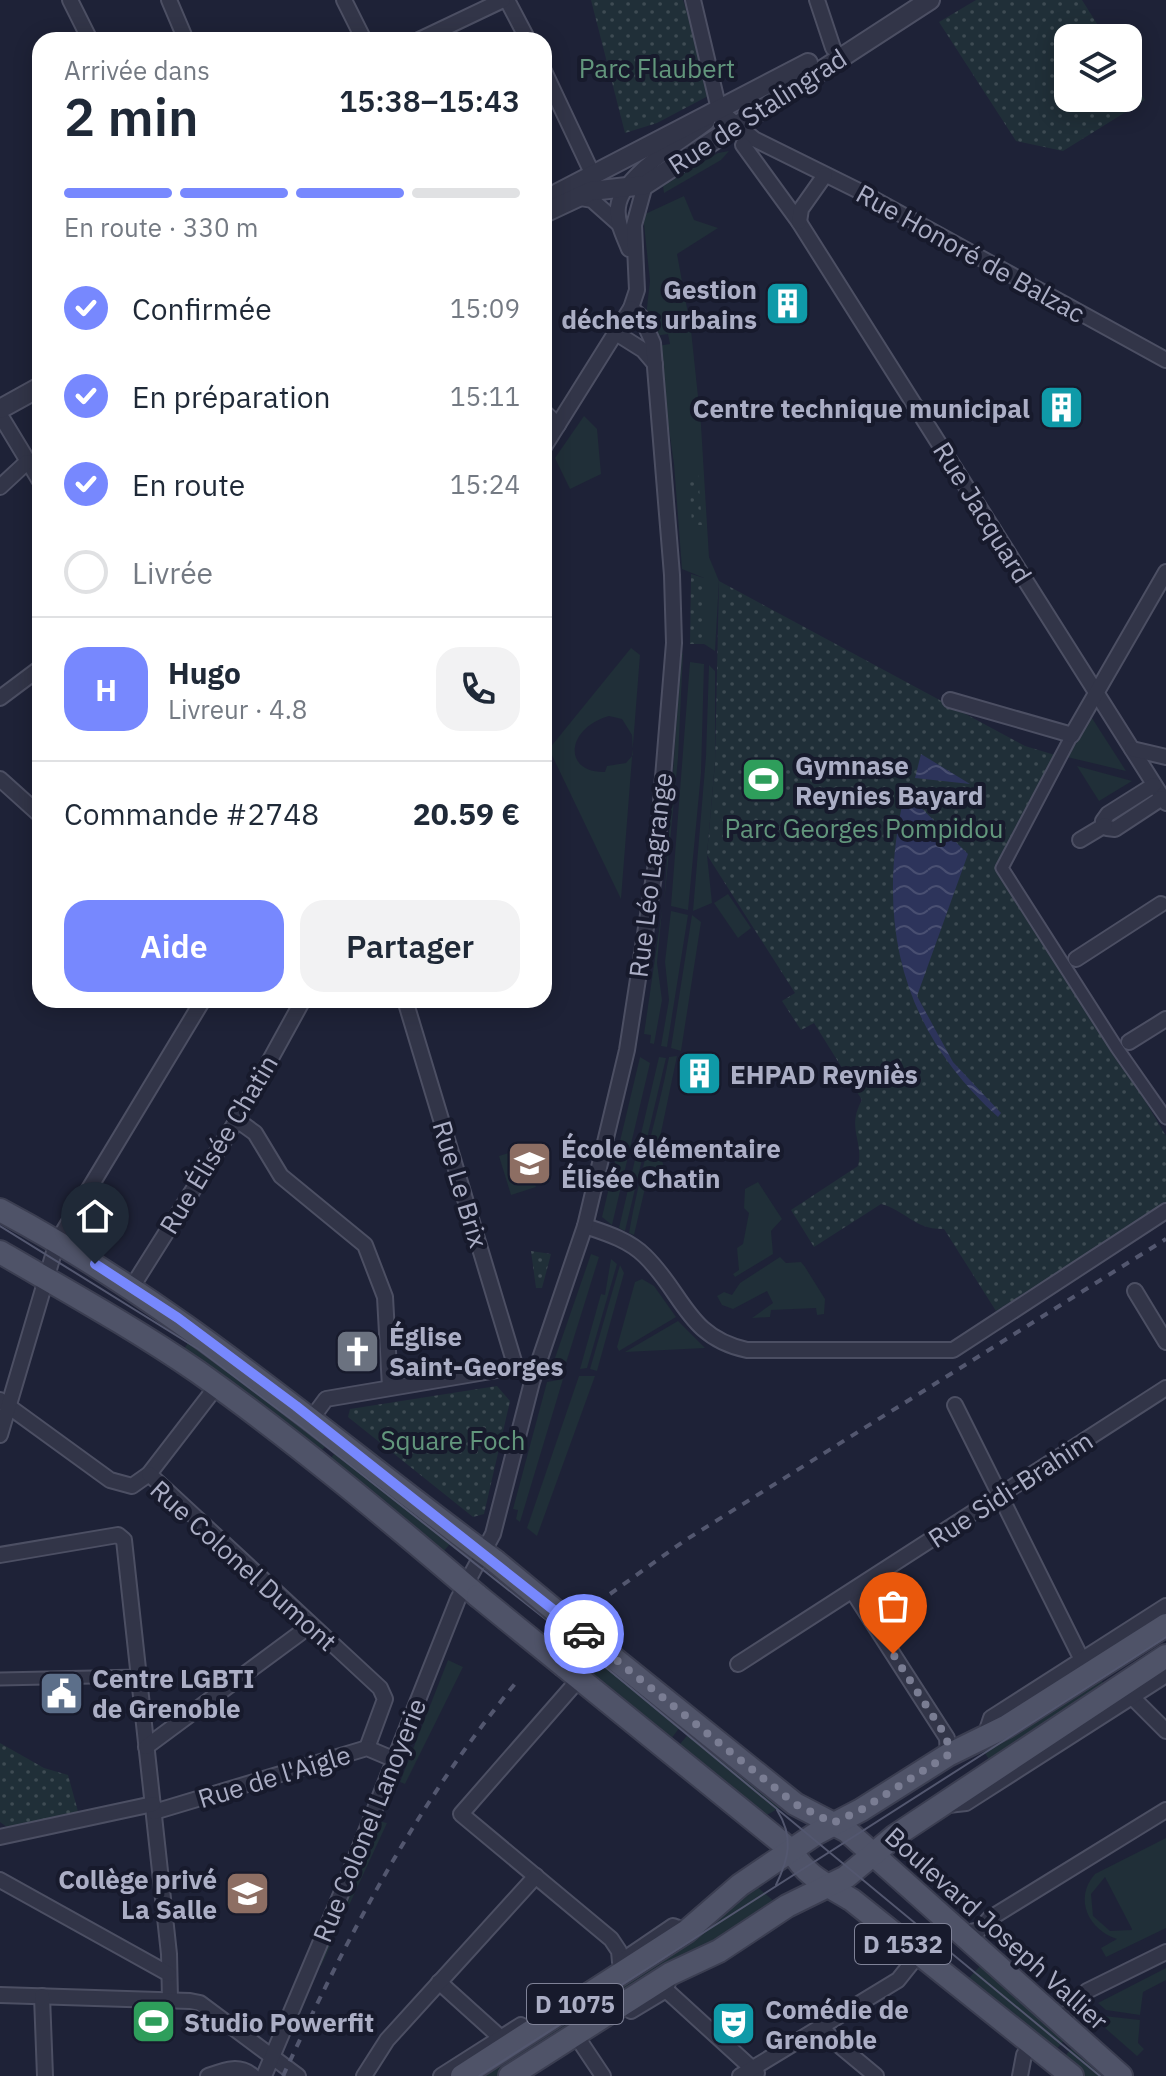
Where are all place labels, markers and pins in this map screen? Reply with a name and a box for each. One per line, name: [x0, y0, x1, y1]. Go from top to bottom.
place label: Gestion déchets urbains: [561, 272, 757, 336]
building icon: Gestion déchets urbains: [764, 280, 812, 328]
building icon: Centre technique municipal: [1037, 384, 1085, 432]
place label: Centre technique municipal: [692, 391, 1030, 425]
place label: Gymnase Reynies Bayard: [795, 748, 984, 812]
sports icon: Gymnase Reynies Bayard: [740, 756, 788, 804]
building icon: EHPAD Reyniès: [675, 1050, 723, 1098]
place label: EHPAD Reyniès: [730, 1057, 918, 1091]
place label: École élémentaire Élisée Chatin: [561, 1131, 781, 1195]
school or university icon: École élémentaire Élisée Chatin: [506, 1139, 554, 1187]
pin: [61, 1182, 129, 1264]
place label: Église Saint-Georges: [389, 1319, 564, 1383]
church icon: Église Saint-Georges: [334, 1327, 382, 1375]
pin: [859, 1572, 927, 1654]
place label: Centre LGBTI de Grenoble: [92, 1661, 255, 1725]
public building icon: Centre LGBTI de Grenoble: [37, 1669, 85, 1717]
place label: Collège privé La Salle: [58, 1862, 217, 1926]
school or university icon: Collège privé La Salle: [224, 1870, 272, 1918]
place label: Comédie de Grenoble: [765, 1992, 909, 2056]
sports icon: Studio Powerfit: [129, 1998, 177, 2046]
theatre icon: Comédie de Grenoble: [710, 2000, 758, 2048]
place label: Studio Powerfit: [184, 2005, 374, 2039]

